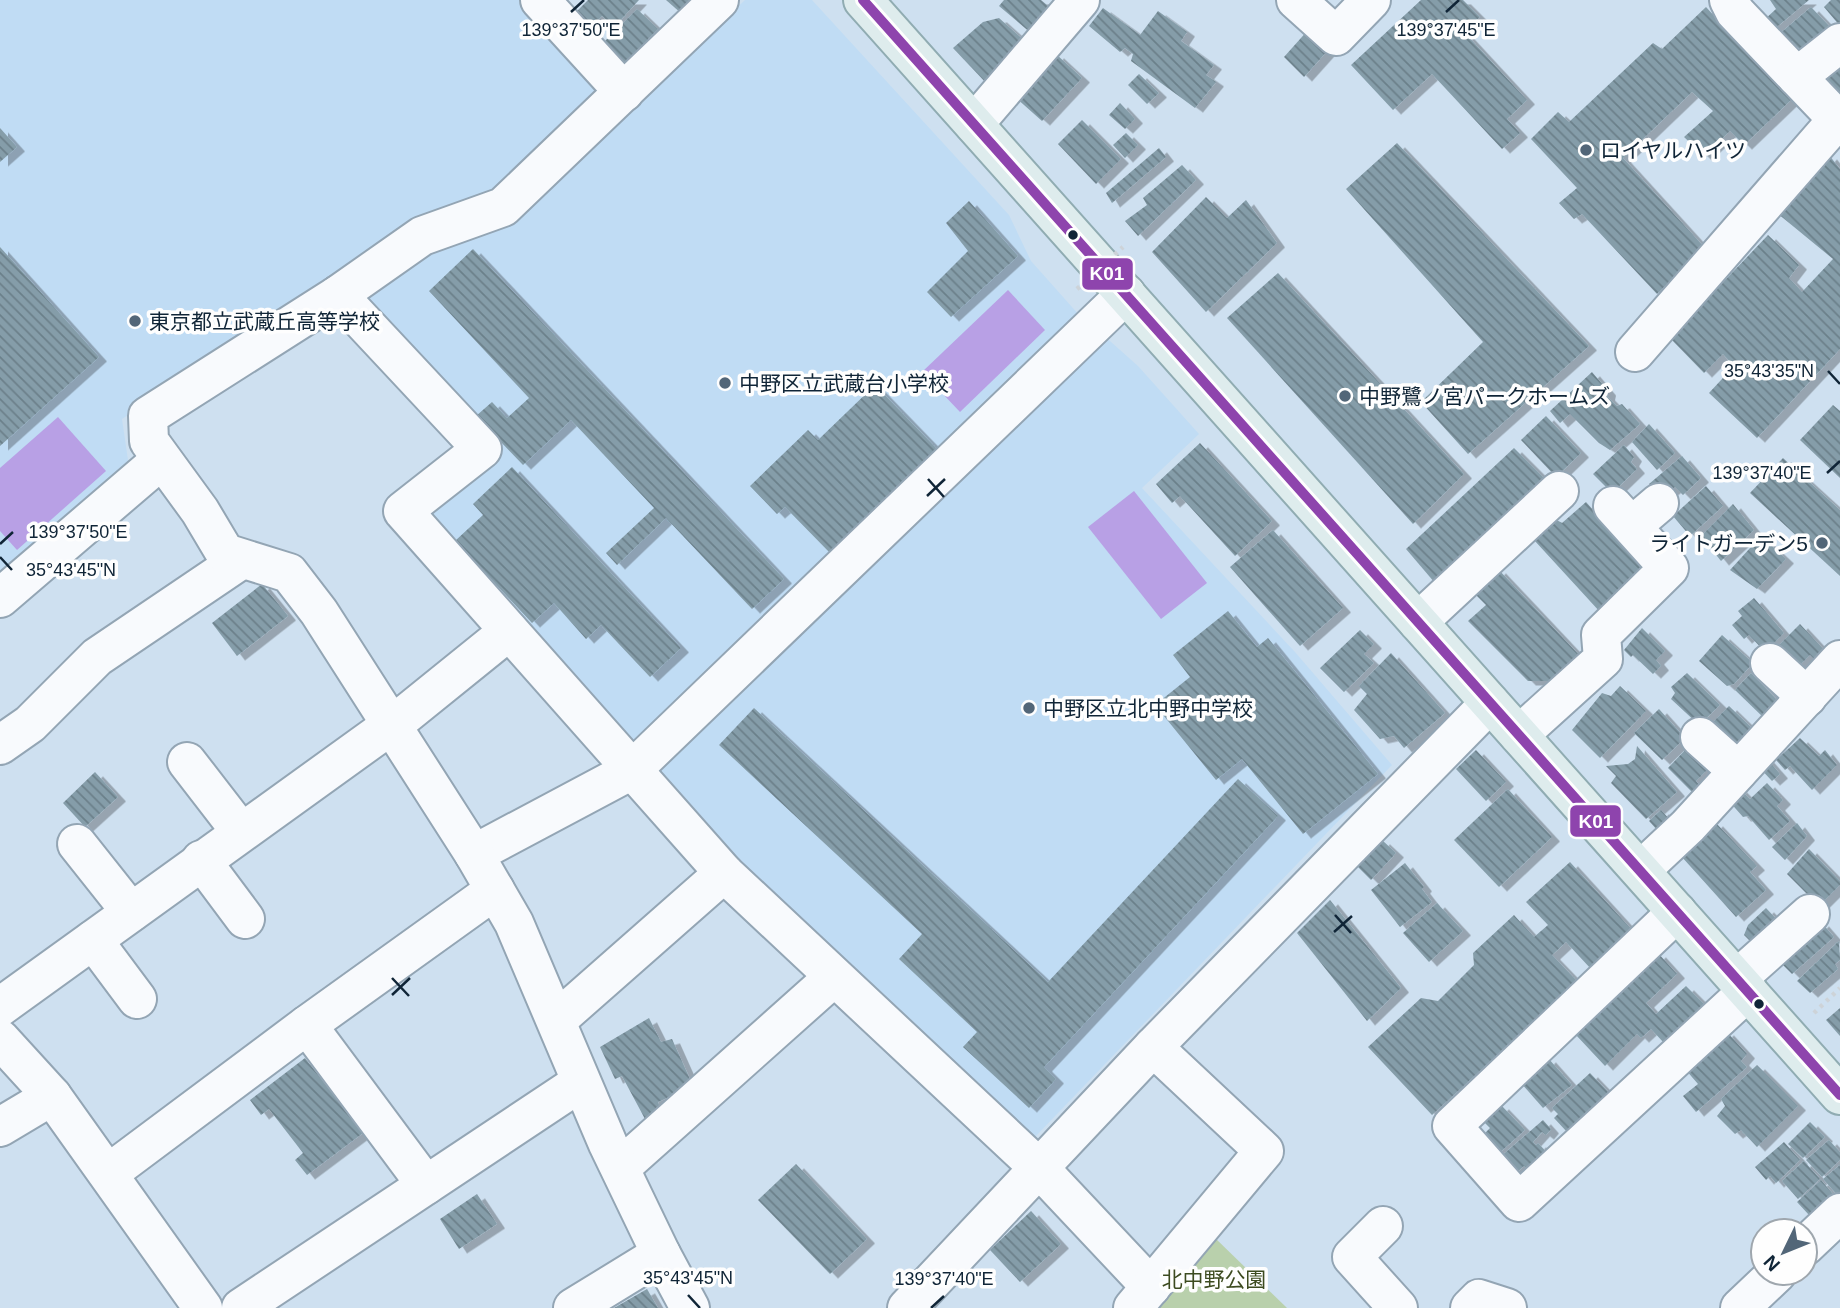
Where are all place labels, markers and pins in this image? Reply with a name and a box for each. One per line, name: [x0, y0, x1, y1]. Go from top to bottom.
place label: ロイヤルハイツ: [1600, 139, 1746, 162]
marker: ロイヤルハイツ: [1578, 142, 1594, 158]
unlabelled marker: [1066, 228, 1080, 242]
place label: 東京都立武蔵丘高等学校: [149, 310, 380, 333]
marker: 東京都立武蔵丘高等学校: [127, 313, 143, 329]
place label: 中野区立武蔵台小学校: [739, 372, 949, 395]
marker: 中野区立武蔵台小学校: [717, 375, 733, 391]
place label: 中野鷺ノ宮パークホームズ: [1359, 385, 1610, 408]
marker: 中野鷺ノ宮パークホームズ: [1337, 388, 1353, 404]
place label: ライトガーデン5: [1649, 532, 1808, 555]
marker: ライトガーデン5: [1814, 535, 1830, 551]
place label: 中野区立北中野中学校: [1043, 697, 1253, 720]
marker: 中野区立北中野中学校: [1021, 700, 1037, 716]
unlabelled marker: [1752, 997, 1766, 1011]

